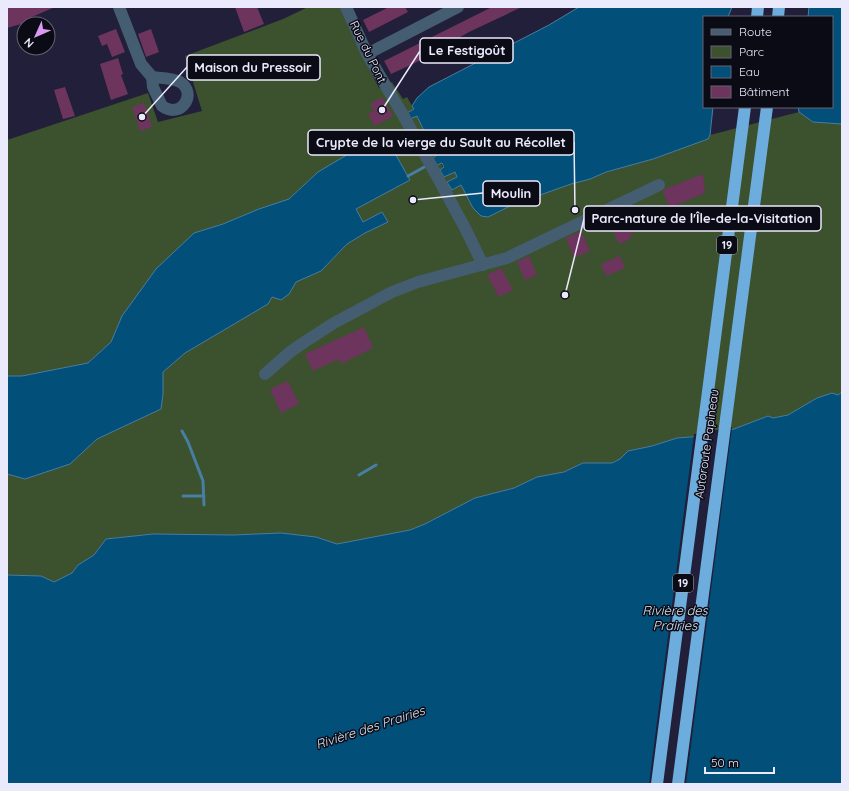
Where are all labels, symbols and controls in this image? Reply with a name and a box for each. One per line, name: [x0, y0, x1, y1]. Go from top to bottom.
north arrow: [16, 16, 56, 56]
legend: [703, 16, 833, 108]
street label: Rue du Pont: [347, 18, 390, 85]
text: Route: [739, 24, 772, 39]
text: N: [21, 35, 37, 51]
callout: Le Festigoût: [420, 38, 513, 63]
text: Le Festigoût: [428, 42, 506, 58]
text: Parc: [739, 44, 764, 59]
callout: Maison du Pressoir: [187, 55, 320, 80]
text: Maison du Pressoir: [194, 59, 312, 75]
text: Eau: [739, 64, 760, 79]
text: Bâtiment: [739, 84, 789, 99]
callout: Crypte de la vierge du Sault au Récollet: [308, 130, 574, 155]
text: Crypte de la vierge du Sault au Récollet: [316, 134, 566, 150]
callout: Moulin: [483, 181, 540, 206]
text: Moulin: [491, 185, 531, 201]
callout: Parc-nature de l'Île-de-la-Visitation: [584, 206, 821, 231]
text: Parc-nature de l'Île-de-la-Visitation: [592, 210, 813, 226]
road number: 19: [717, 236, 737, 254]
street label: Autoroute Papineau: [691, 388, 722, 500]
road number: 19: [673, 574, 693, 592]
water label: Rivière des Prairies: [642, 602, 709, 633]
water label: Rivière des Prairies: [314, 702, 427, 752]
scale bar: [705, 749, 774, 775]
text: 50 m: [711, 755, 739, 770]

